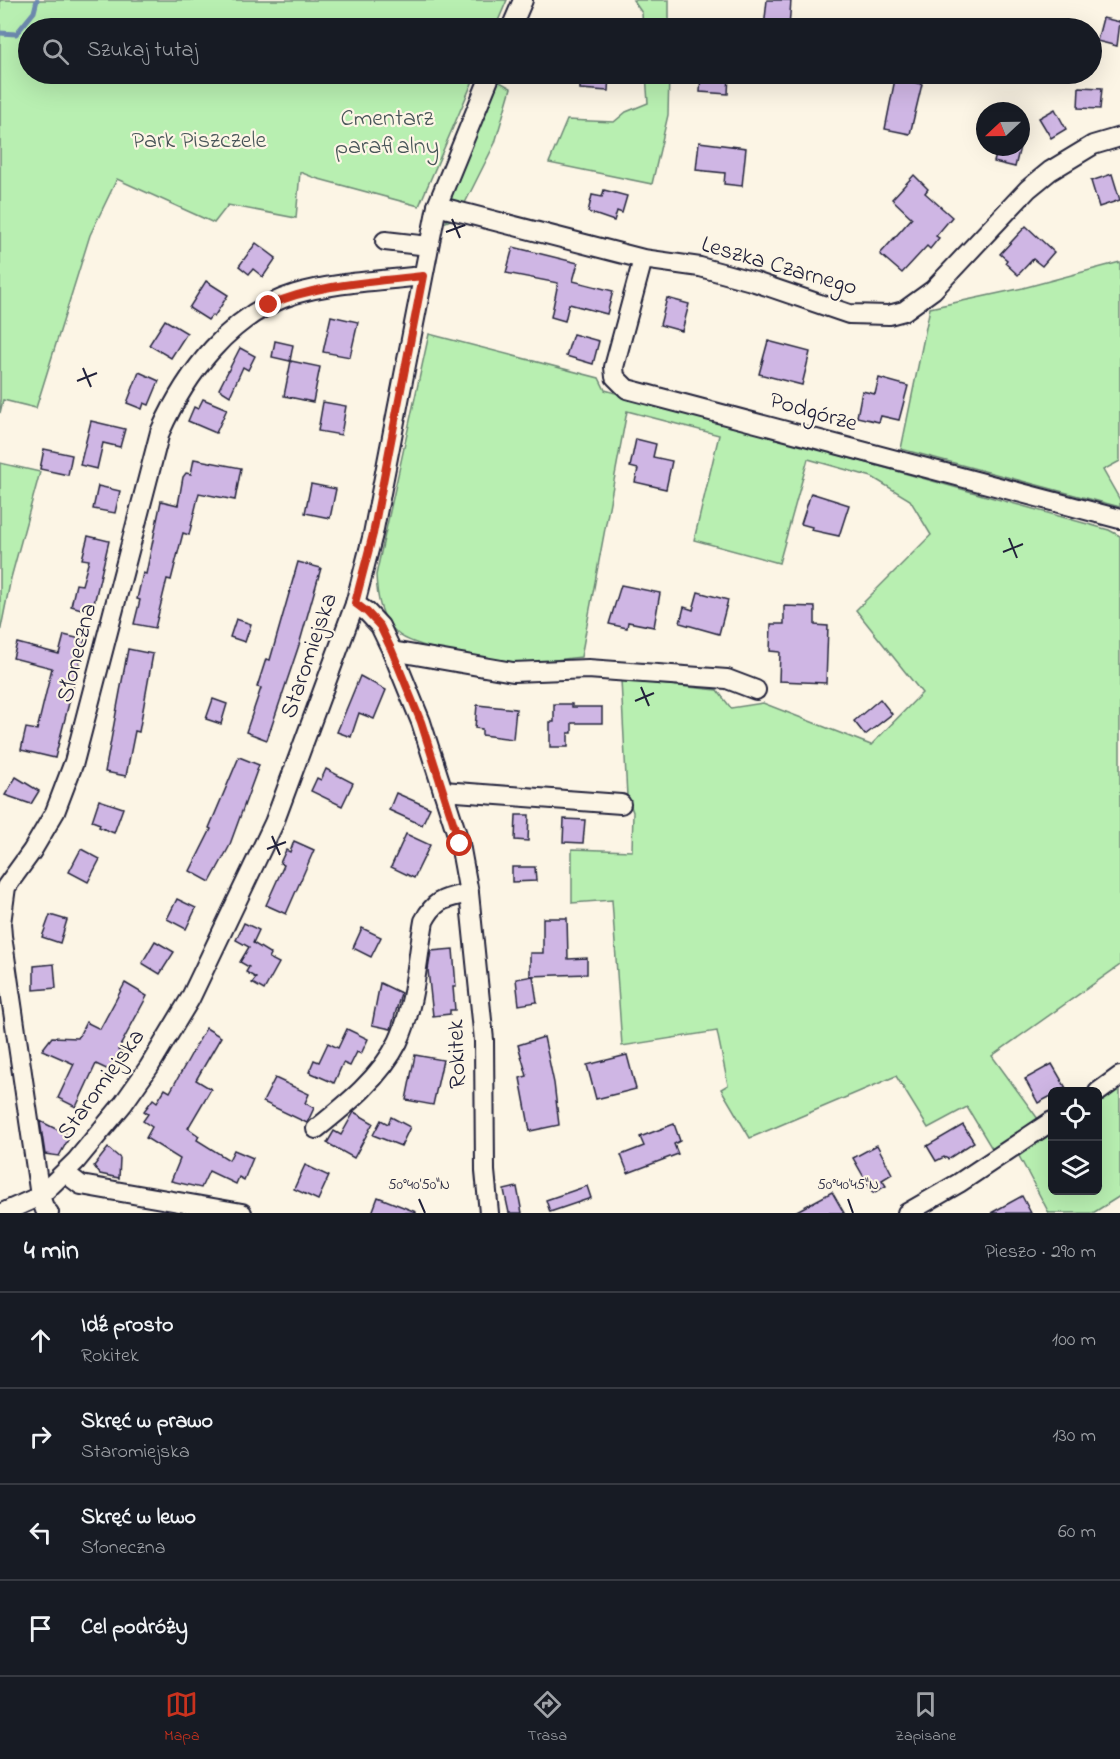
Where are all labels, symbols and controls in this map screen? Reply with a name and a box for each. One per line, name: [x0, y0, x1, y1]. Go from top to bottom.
search box: [18, 18, 1102, 84]
icon: search: [39, 35, 72, 68]
text: Szukaj tutaj: [87, 35, 198, 67]
park label: Cmentarz parafialny: [335, 102, 439, 166]
north arrow: [976, 102, 1030, 156]
park label: Park Piszczele: [132, 124, 267, 159]
street label: Leszka Czarnego: [697, 228, 861, 306]
route end: [255, 291, 281, 317]
street label: Podgórze: [765, 384, 861, 442]
street label: Staromiejska: [272, 589, 348, 723]
street label: Słoneczna: [49, 600, 107, 706]
route start: [446, 830, 472, 856]
street label: Rokitek: [439, 1018, 477, 1089]
street label: Staromiejska: [49, 1022, 155, 1148]
map controls: [1048, 1087, 1102, 1195]
button: locate: [1048, 1087, 1102, 1141]
button: layers: [1048, 1141, 1102, 1195]
text: 50°40'50"N: [388, 1174, 450, 1196]
text: 50°40'45"N: [817, 1174, 879, 1196]
text: 4 min: [24, 1233, 79, 1271]
text: Pieszo · 290 m: [985, 1238, 1096, 1267]
text: Idź prosto: [81, 1310, 174, 1342]
icon: ahead: [24, 1324, 57, 1357]
text: 100 m: [1052, 1326, 1096, 1355]
text: Rokitek: [81, 1342, 139, 1371]
text: Skręć w prawo: [81, 1406, 213, 1438]
icon: right: [24, 1420, 57, 1453]
text: 130 m: [1052, 1422, 1096, 1451]
text: Staromiejska: [81, 1438, 190, 1467]
text: Skręć w lewo: [81, 1502, 196, 1534]
icon: left: [24, 1516, 57, 1549]
text: 60 m: [1058, 1518, 1096, 1547]
text: Słoneczna: [81, 1534, 166, 1563]
icon: arrive: [24, 1612, 57, 1645]
text: Cel podróży: [81, 1612, 188, 1644]
tab: Mapa: [164, 1688, 200, 1748]
tab: Trasa: [527, 1688, 567, 1748]
tab: Zapisane: [895, 1688, 956, 1748]

